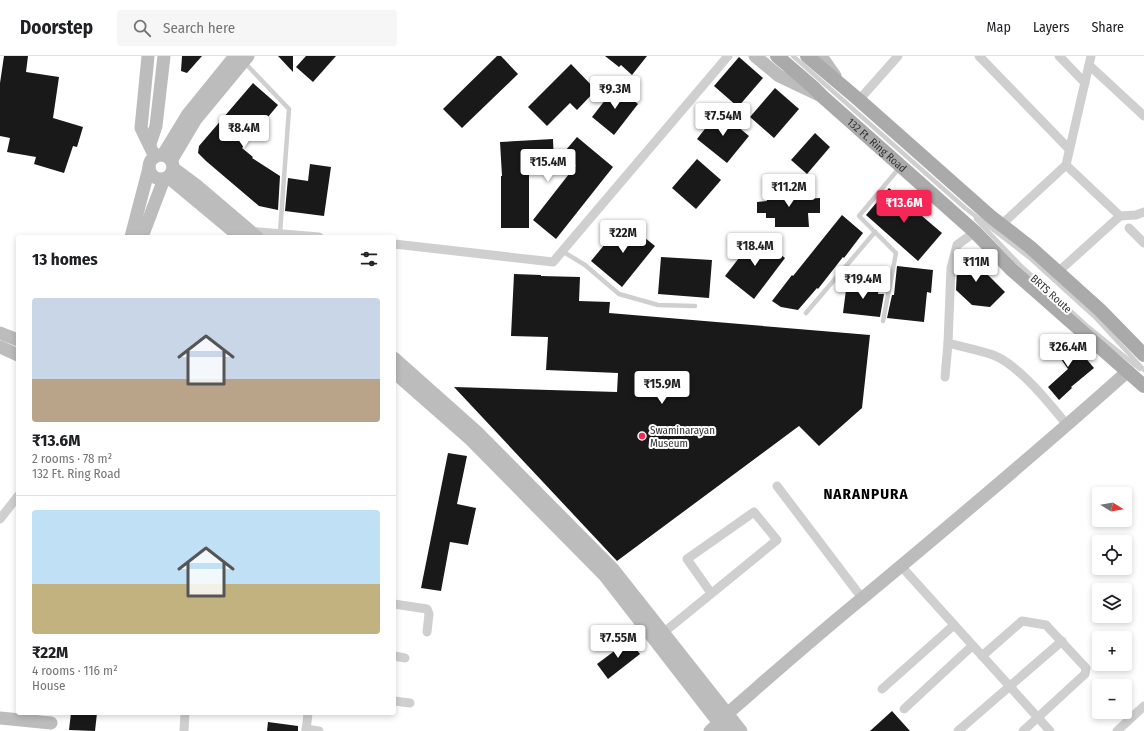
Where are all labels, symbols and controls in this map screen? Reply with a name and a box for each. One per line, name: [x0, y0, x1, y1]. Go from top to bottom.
search box: [117, 10, 397, 46]
text: Doorstep: [20, 16, 93, 39]
icon: search: [131, 17, 153, 39]
text: Search here: [163, 19, 235, 37]
text: Map: [987, 19, 1011, 36]
text: Layers: [1033, 19, 1069, 36]
text: Share: [1091, 19, 1124, 36]
pin: ₹9.3M: [587, 76, 643, 110]
text: ₹9.3M: [599, 81, 631, 96]
pin: ₹7.54M: [690, 103, 756, 137]
text: ₹7.54M: [704, 108, 742, 123]
pin: ₹8.4M: [216, 115, 272, 149]
street label: 132 Ft. Ring Road: [845, 115, 909, 175]
text: ₹8.4M: [228, 120, 260, 135]
pin: ₹15.4M: [515, 149, 581, 183]
text: ₹15.4M: [530, 154, 566, 169]
pin: ₹11.2M: [756, 174, 822, 208]
text: ₹11.2M: [771, 179, 807, 194]
pin: ₹13.6M: [871, 190, 937, 224]
text: ₹13.6M: [885, 195, 923, 210]
pin: ₹22M: [599, 220, 647, 254]
text: ₹22M: [609, 225, 637, 240]
pin: ₹18.4M: [722, 233, 788, 267]
text: ₹18.4M: [736, 238, 774, 253]
icon: filters: [358, 248, 380, 270]
text: 13 homes: [32, 249, 98, 270]
pin: ₹11M: [952, 249, 1000, 283]
text: ₹11M: [963, 254, 989, 269]
pin: ₹19.4M: [830, 266, 896, 300]
text: ₹19.4M: [844, 271, 882, 286]
street label: BRTS Route: [1028, 272, 1074, 316]
icon: home: [170, 324, 242, 396]
pin: ₹26.4M: [1035, 334, 1101, 368]
text: ₹26.4M: [1049, 339, 1087, 354]
pin: ₹15.9M: [629, 371, 695, 405]
text: ₹15.9M: [643, 376, 681, 391]
place label: Swaminarayan Museum: [650, 424, 715, 450]
text: ₹13.6M: [32, 430, 80, 451]
marker: Swaminarayan Museum: [637, 431, 647, 441]
text: 2 rooms · 78 m²: [32, 451, 112, 466]
text: 132 Ft. Ring Road: [32, 466, 121, 481]
district label: NARANPURA: [823, 485, 909, 503]
north arrow: [1092, 487, 1132, 527]
map controls: [1092, 487, 1132, 719]
button: locate: [1092, 535, 1132, 575]
icon: home: [170, 536, 242, 608]
button: layers: [1092, 583, 1132, 623]
pin: ₹7.55M: [585, 625, 651, 659]
text: ₹7.55M: [599, 630, 637, 645]
button: +: [1092, 631, 1132, 671]
text: ₹22M: [32, 642, 68, 663]
text: 4 rooms · 116 m²: [32, 663, 118, 678]
text: House: [32, 678, 66, 693]
button: −: [1092, 679, 1132, 719]

